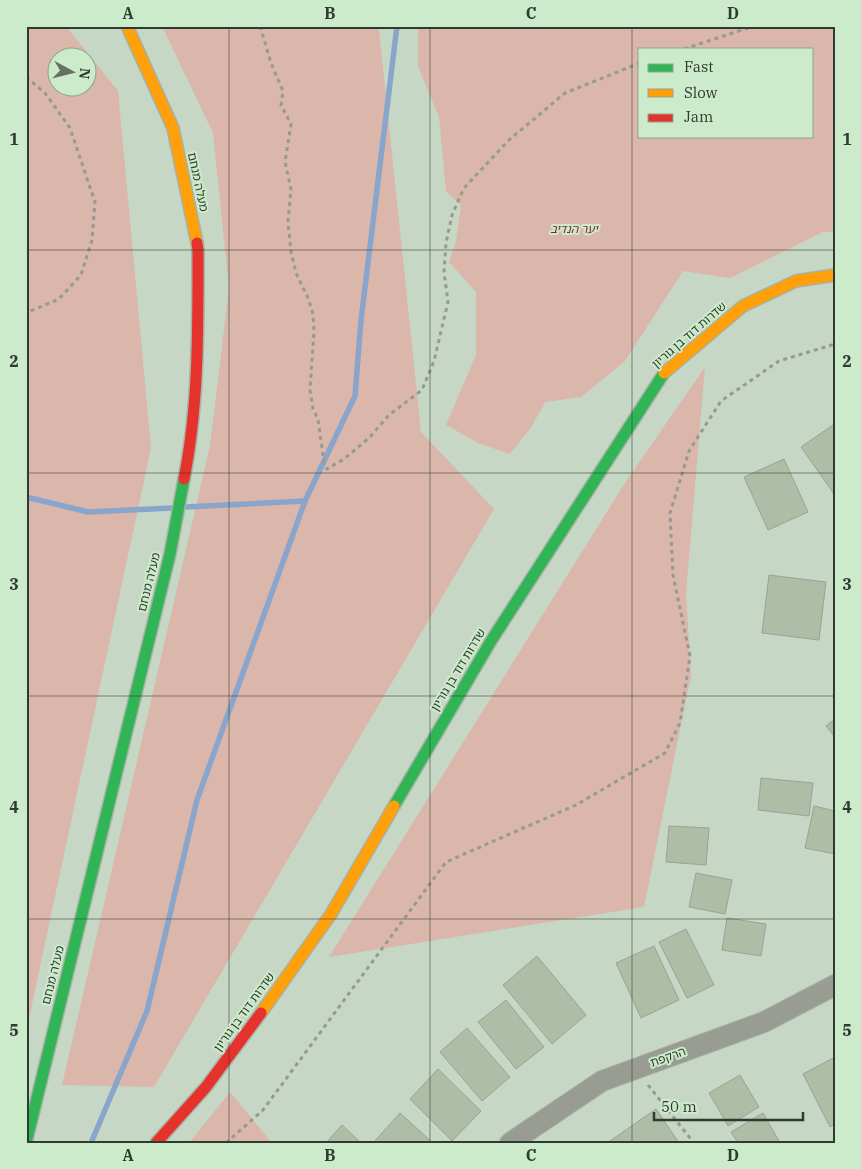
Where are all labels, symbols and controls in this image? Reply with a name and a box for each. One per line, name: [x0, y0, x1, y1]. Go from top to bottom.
text: A: [122, 3, 134, 23]
text: B: [324, 3, 336, 23]
text: C: [526, 3, 536, 23]
text: D: [727, 3, 739, 23]
north arrow: [48, 48, 98, 98]
legend: [638, 48, 814, 138]
text: Fast: [684, 57, 714, 76]
text: N: [75, 67, 95, 80]
text: Slow: [684, 83, 718, 102]
text: Jam: [684, 107, 713, 126]
text: 1: [9, 129, 19, 149]
text: 1: [842, 129, 852, 149]
street label: מעלה מנחם: [185, 151, 212, 213]
park label: יער הנדיב: [550, 221, 599, 236]
street label: שדרות דוד בן גוריון: [648, 298, 729, 371]
text: 2: [9, 351, 19, 371]
text: 2: [842, 351, 852, 371]
street label: מעלה מנחם: [134, 551, 163, 613]
text: 3: [9, 574, 19, 594]
text: 3: [842, 574, 852, 594]
street label: שדרות דוד בן גוריון: [427, 626, 488, 714]
text: 4: [9, 797, 19, 817]
text: 4: [842, 797, 852, 817]
street label: מעלה מנחם: [38, 944, 67, 1006]
street label: שדרות דוד בן גוריון: [210, 969, 277, 1054]
text: 5: [9, 1020, 19, 1040]
text: 5: [842, 1020, 852, 1040]
street label: הרקפת: [648, 1043, 688, 1070]
scale bar: [654, 1089, 802, 1121]
text: 50 m: [661, 1097, 697, 1116]
text: A: [122, 1145, 134, 1165]
text: B: [324, 1145, 336, 1165]
text: C: [526, 1145, 536, 1165]
text: D: [727, 1145, 739, 1165]

